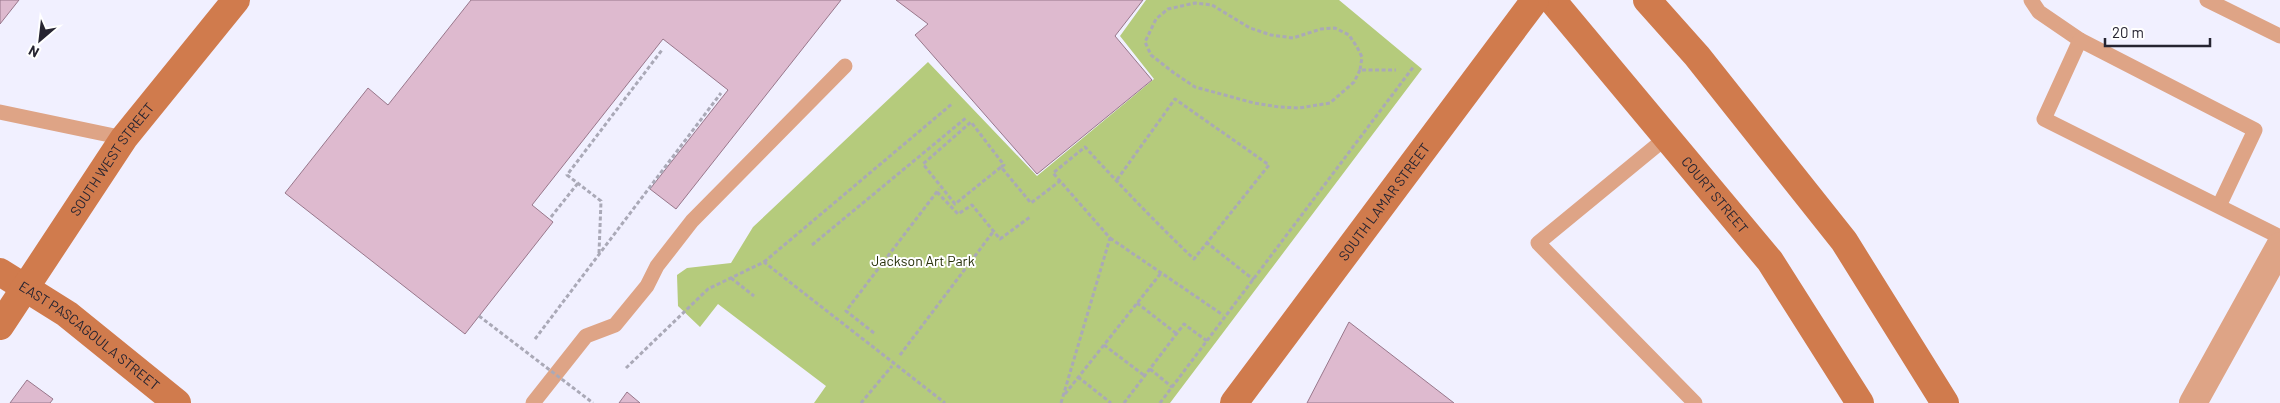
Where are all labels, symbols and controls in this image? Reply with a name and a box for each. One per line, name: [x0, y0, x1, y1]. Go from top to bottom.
north arrow: [15, 15, 65, 65]
scale bar: [2105, 15, 2210, 47]
text: 20 m: [2112, 23, 2144, 41]
text: N: [26, 42, 42, 62]
street label: SOUTH WEST STREET: [66, 99, 157, 219]
street label: SOUTH LAMAR STREET: [1334, 140, 1433, 264]
street label: COURT STREET: [1678, 153, 1752, 237]
park label: Jackson Art Park: [871, 252, 975, 269]
street label: EAST PASCAGOULA STREET: [16, 277, 163, 394]

